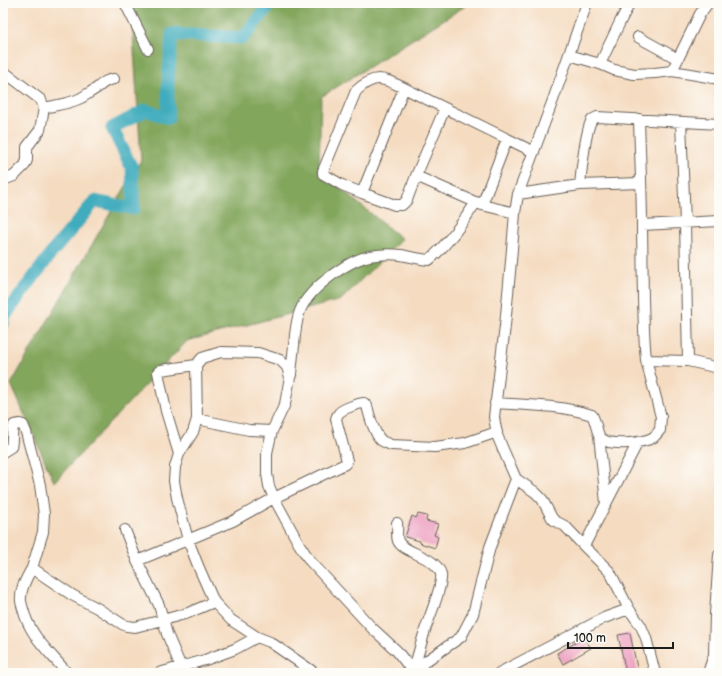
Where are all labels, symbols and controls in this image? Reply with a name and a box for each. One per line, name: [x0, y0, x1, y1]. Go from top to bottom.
scale bar: [568, 624, 673, 650]
text: 100 m: [574, 631, 606, 646]

